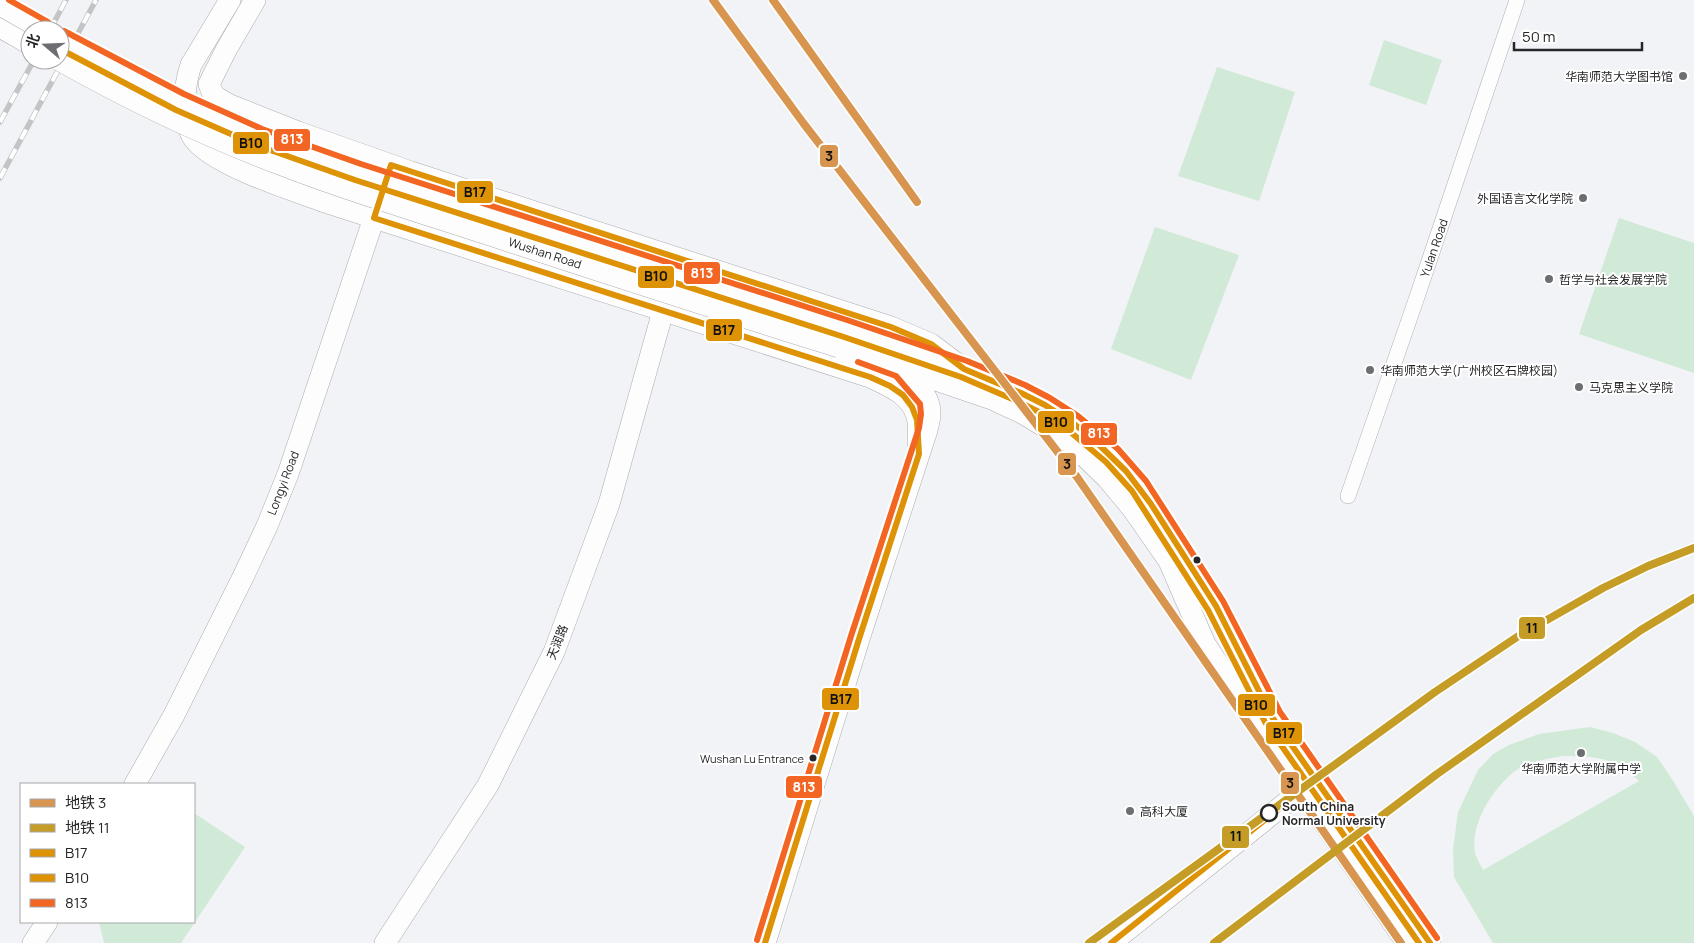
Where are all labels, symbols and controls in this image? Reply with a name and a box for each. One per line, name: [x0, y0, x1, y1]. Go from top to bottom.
north arrow: [20, 20, 70, 70]
scale bar: [1514, 20, 1642, 52]
text: 50 m: [1522, 26, 1556, 47]
text: 北: [21, 31, 43, 50]
place label: 华南师范大学图书馆: [1565, 68, 1673, 85]
marker: 华南师范大学图书馆: [1677, 70, 1689, 82]
line badge: 813: [273, 128, 311, 152]
text: 813: [281, 129, 303, 148]
line badge: B10: [232, 131, 270, 155]
text: B10: [239, 133, 263, 152]
line badge: 3: [819, 144, 839, 168]
text: 3: [825, 146, 833, 165]
line badge: B17: [456, 180, 494, 204]
text: B17: [464, 182, 486, 201]
place label: 外国语言文化学院: [1477, 190, 1573, 207]
marker: 外国语言文化学院: [1577, 192, 1589, 204]
street label: Yulan Road: [1416, 217, 1452, 279]
street label: Wushan Road: [506, 233, 584, 273]
line badge: 813: [683, 261, 721, 285]
text: 813: [691, 263, 713, 282]
line badge: B10: [637, 265, 675, 289]
text: B10: [644, 266, 668, 285]
place label: 哲学与社会发展学院: [1559, 271, 1667, 288]
marker: 哲学与社会发展学院: [1543, 273, 1555, 285]
line badge: B17: [705, 318, 743, 342]
text: B17: [713, 320, 735, 339]
place label: 华南师范大学(广州校区石牌校园): [1380, 362, 1558, 379]
marker: 华南师范大学(广州校区石牌校园): [1364, 364, 1376, 376]
place label: 马克思主义学院: [1589, 379, 1673, 396]
marker: 马克思主义学院: [1573, 381, 1585, 393]
line badge: B10: [1037, 410, 1075, 434]
text: B10: [1044, 412, 1068, 431]
line badge: 813: [1080, 422, 1118, 446]
text: 813: [1088, 423, 1110, 442]
street label: Longyi Road: [263, 448, 303, 518]
line badge: 3: [1057, 452, 1077, 476]
text: 3: [1063, 454, 1071, 473]
unlabelled marker: [1192, 555, 1202, 565]
line badge: 11: [1518, 616, 1546, 640]
text: 11: [1526, 618, 1538, 637]
street label: 天润路: [542, 622, 572, 662]
line badge: B17: [821, 687, 860, 711]
text: B17: [830, 689, 852, 708]
line badge: B10: [1237, 693, 1276, 717]
text: B10: [1244, 695, 1268, 714]
line badge: B17: [1265, 721, 1303, 745]
text: B17: [1273, 723, 1295, 742]
marker: 华南师范大学附属中学: [1575, 747, 1587, 759]
place label: Wushan Lu Entrance: [700, 751, 805, 766]
marker: Wushan Lu Entrance: [808, 753, 818, 763]
place label: 华南师范大学附属中学: [1521, 760, 1641, 777]
line badge: 3: [1280, 771, 1300, 795]
text: 3: [1286, 773, 1294, 792]
line badge: 813: [785, 775, 823, 799]
text: 813: [793, 777, 815, 796]
legend: [20, 783, 195, 923]
text: 地铁 3: [65, 792, 106, 813]
place label: South China Normal University: [1282, 798, 1386, 829]
place label: 高科大厦: [1140, 803, 1188, 820]
marker: South China Normal University: [1260, 804, 1278, 822]
marker: 高科大厦: [1124, 805, 1136, 817]
text: 地铁 11: [65, 817, 110, 838]
line badge: 11: [1221, 825, 1250, 849]
text: 11: [1230, 826, 1242, 845]
text: B17: [65, 842, 88, 863]
text: B10: [65, 867, 89, 888]
text: 813: [65, 892, 88, 913]

